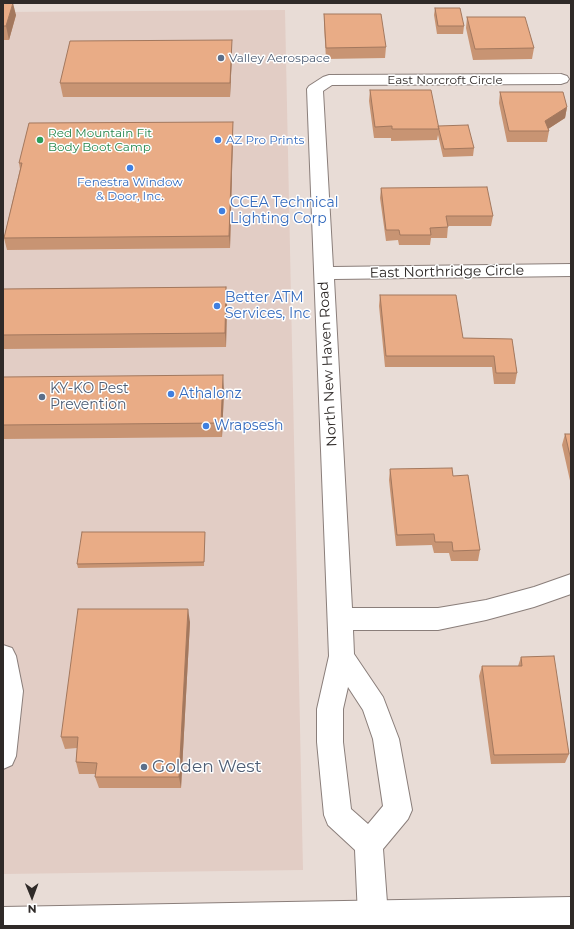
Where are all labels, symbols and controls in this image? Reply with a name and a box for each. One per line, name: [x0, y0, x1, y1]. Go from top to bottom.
place label: Valley Aerospace: [229, 51, 330, 65]
marker: Valley Aerospace: [216, 53, 226, 63]
street label: East Norcroft Circle: [387, 73, 503, 87]
place label: Red Mountain Fit Body Boot Camp: [48, 126, 152, 154]
place label: AZ Pro Prints: [226, 133, 304, 147]
marker: Red Mountain Fit Body Boot Camp: [35, 135, 45, 145]
marker: AZ Pro Prints: [213, 135, 223, 145]
marker: Fenestra Window & Door, Inc.: [125, 163, 135, 173]
place label: Fenestra Window & Door, Inc.: [77, 175, 183, 203]
place label: CCEA Technical Lighting Corp: [230, 195, 339, 228]
marker: CCEA Technical Lighting Corp: [217, 206, 227, 216]
street label: East Northridge Circle: [370, 262, 524, 282]
street label: North New Haven Road: [315, 281, 341, 447]
place label: Better ATM Services, Inc: [225, 290, 310, 322]
marker: Better ATM Services, Inc: [212, 301, 222, 311]
place label: KY-KO Pest Prevention: [50, 381, 129, 414]
place label: Athalonz: [179, 386, 242, 402]
marker: Athalonz: [166, 389, 176, 399]
marker: KY-KO Pest Prevention: [37, 392, 47, 402]
place label: Wrapsesh: [214, 418, 283, 434]
marker: Wrapsesh: [201, 421, 211, 431]
place label: Golden West: [152, 757, 262, 777]
marker: Golden West: [139, 762, 149, 772]
north arrow: [12, 877, 52, 917]
text: N: [28, 902, 37, 916]

